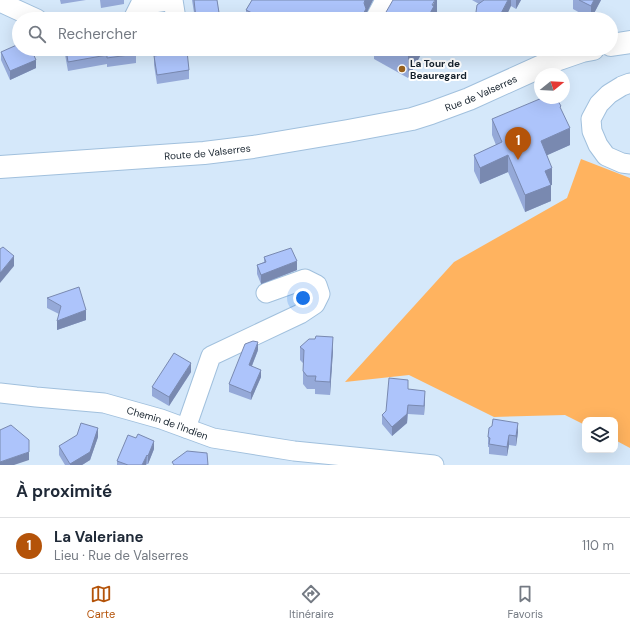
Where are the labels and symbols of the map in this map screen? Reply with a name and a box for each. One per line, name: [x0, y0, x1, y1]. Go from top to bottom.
place label: La Tour de Beauregard: [410, 57, 467, 82]
marker: La Tour de Beauregard: [397, 64, 407, 74]
north arrow: [534, 68, 570, 104]
street label: Rue de Valserres: [443, 72, 519, 114]
pin: 1: [505, 127, 531, 160]
street label: Route de Valserres: [164, 141, 251, 162]
your location: [293, 288, 313, 308]
street label: Chemin de l'Indien: [125, 403, 210, 442]

